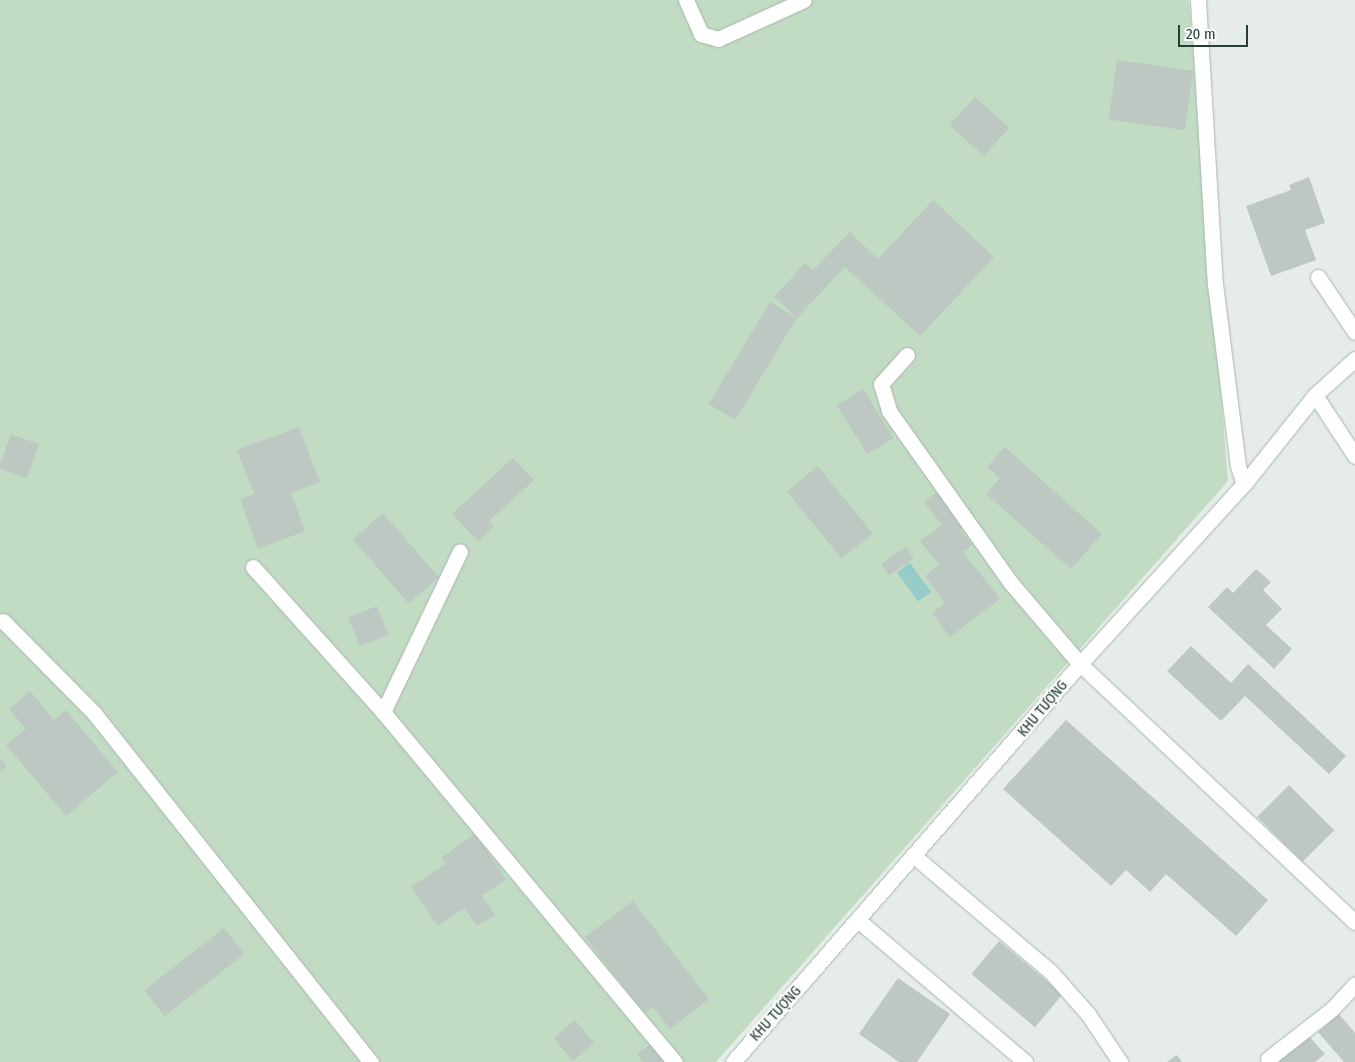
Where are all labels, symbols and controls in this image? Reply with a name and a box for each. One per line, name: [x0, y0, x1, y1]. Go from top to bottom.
scale bar: [1180, 15, 1250, 47]
text: 20 m: [1186, 25, 1216, 43]
street label: KHU TƯỢNG: [1015, 678, 1071, 740]
street label: KHU TƯỢNG: [747, 983, 805, 1045]

